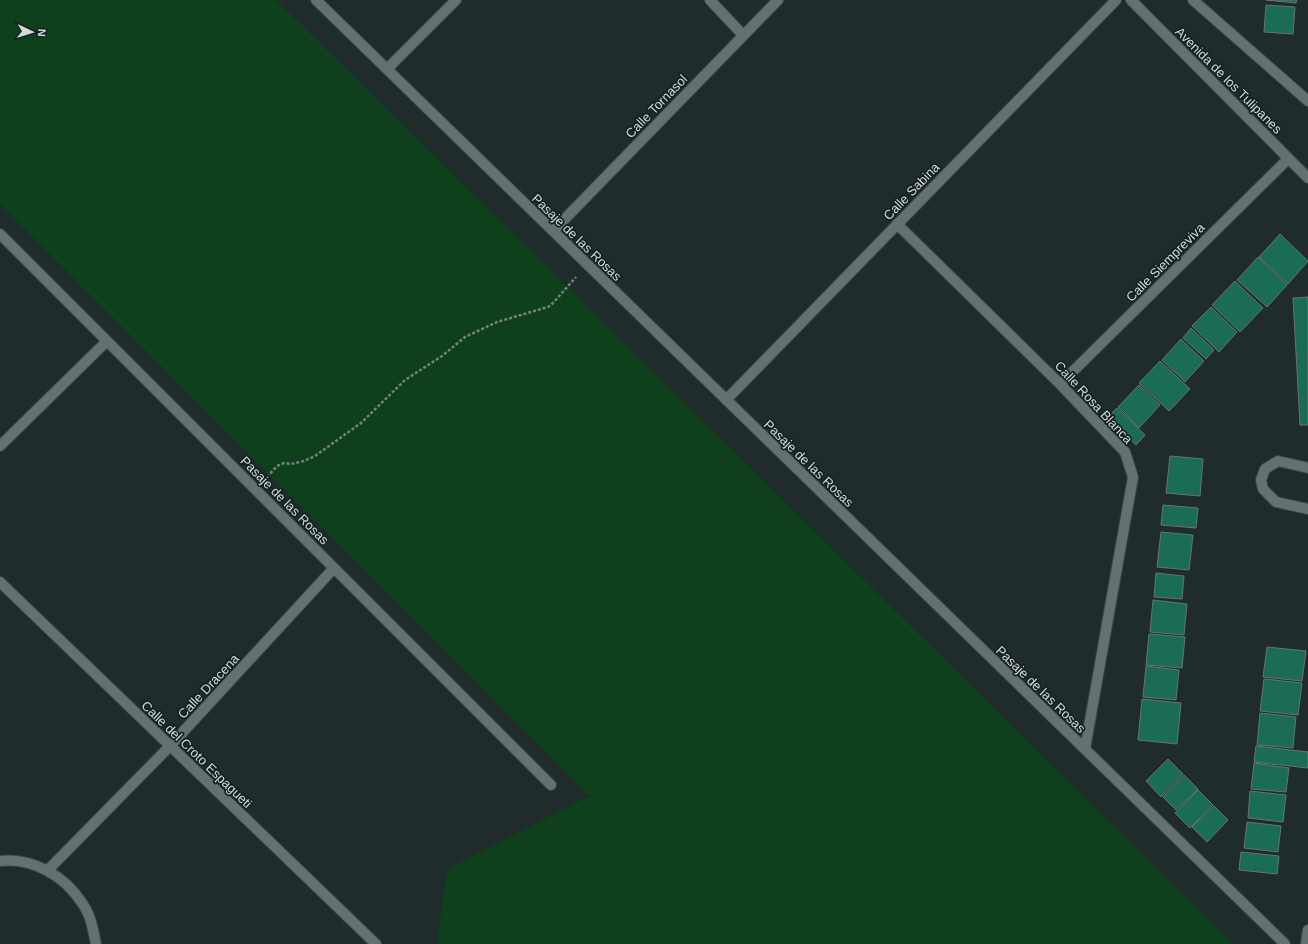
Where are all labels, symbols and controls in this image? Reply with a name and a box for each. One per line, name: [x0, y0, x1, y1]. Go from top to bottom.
north arrow: [12, 12, 52, 52]
street label: Avenida de los Tulipanes: [1172, 24, 1285, 137]
text: N: [36, 28, 48, 37]
street label: Calle Tornasol: [622, 72, 690, 141]
street label: Calle Sabina: [880, 159, 943, 223]
street label: Pasaje de las Rosas: [529, 191, 625, 284]
street label: Calle Siempreviva: [1123, 219, 1208, 305]
street label: Calle Rosa Blanca: [1052, 358, 1136, 447]
street label: Pasaje de las Rosas: [761, 417, 857, 510]
street label: Pasaje de las Rosas: [237, 453, 332, 548]
street label: Pasaje de las Rosas: [993, 643, 1089, 736]
street label: Calle Dracena: [175, 651, 242, 722]
street label: Calle del Croto Espagueti: [138, 698, 255, 811]

